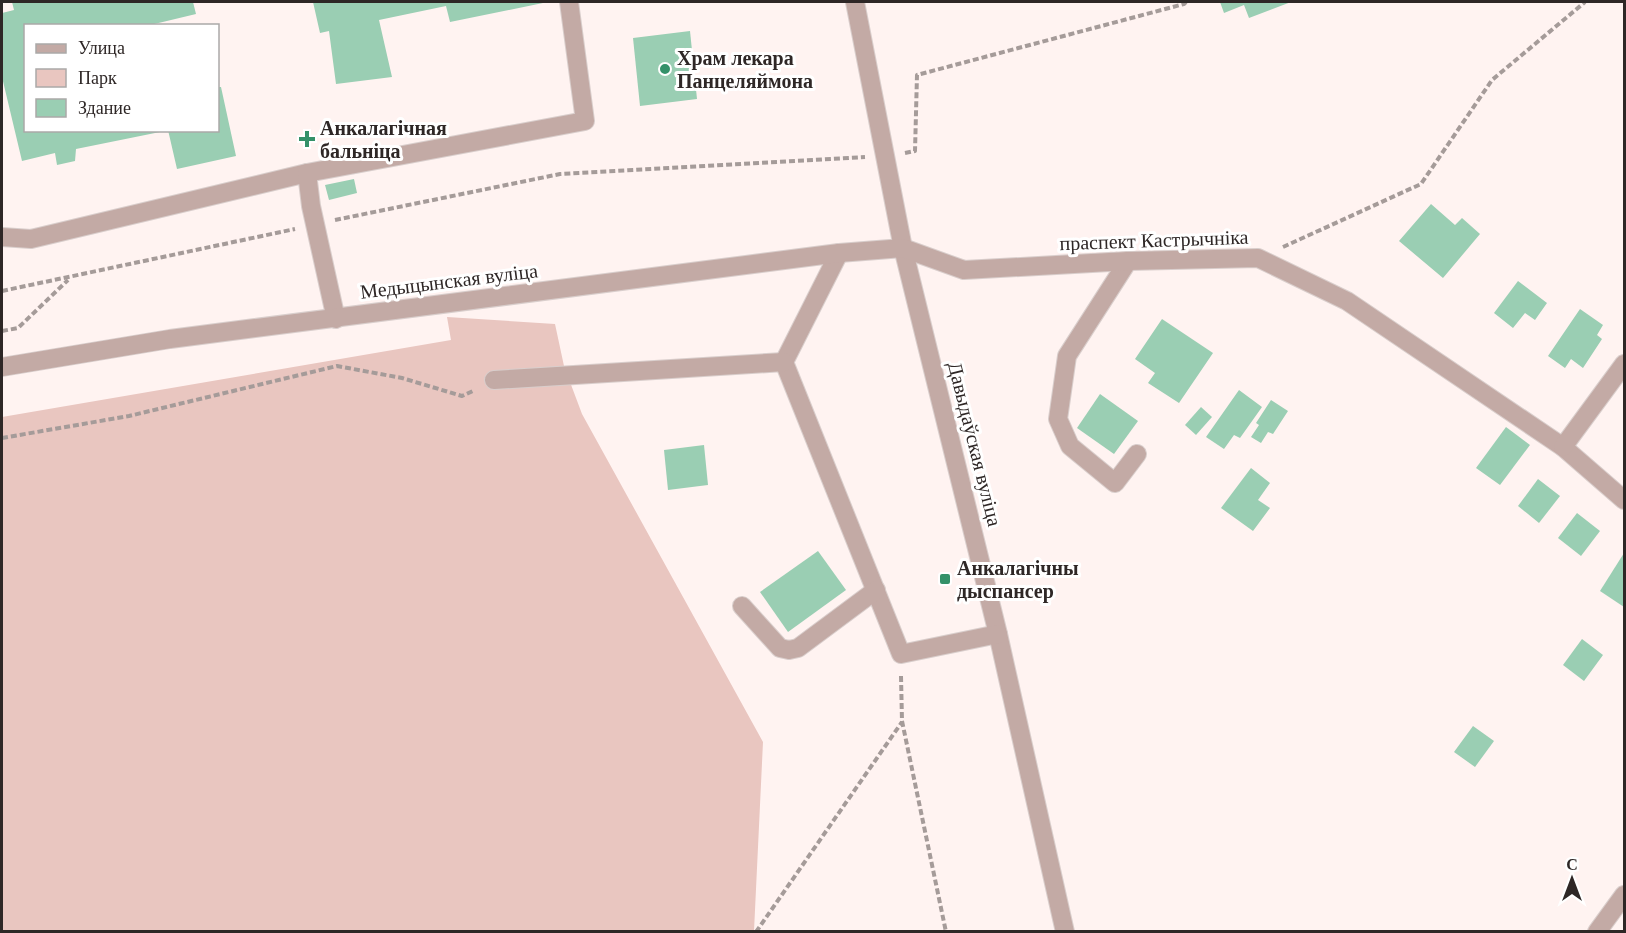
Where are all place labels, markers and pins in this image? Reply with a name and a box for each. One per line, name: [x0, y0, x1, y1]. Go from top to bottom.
place label: Храм лекара Панцеляймона: [677, 47, 813, 92]
marker: Храм лекара Панцеляймона: [658, 62, 672, 76]
place label: Анкалагічная бальніца: [320, 117, 447, 162]
marker: Анкалагічная бальніца: [298, 130, 316, 148]
place label: Анкалагічны дыспансер: [957, 557, 1079, 603]
marker: Анкалагічны дыспансер: [938, 572, 952, 586]

